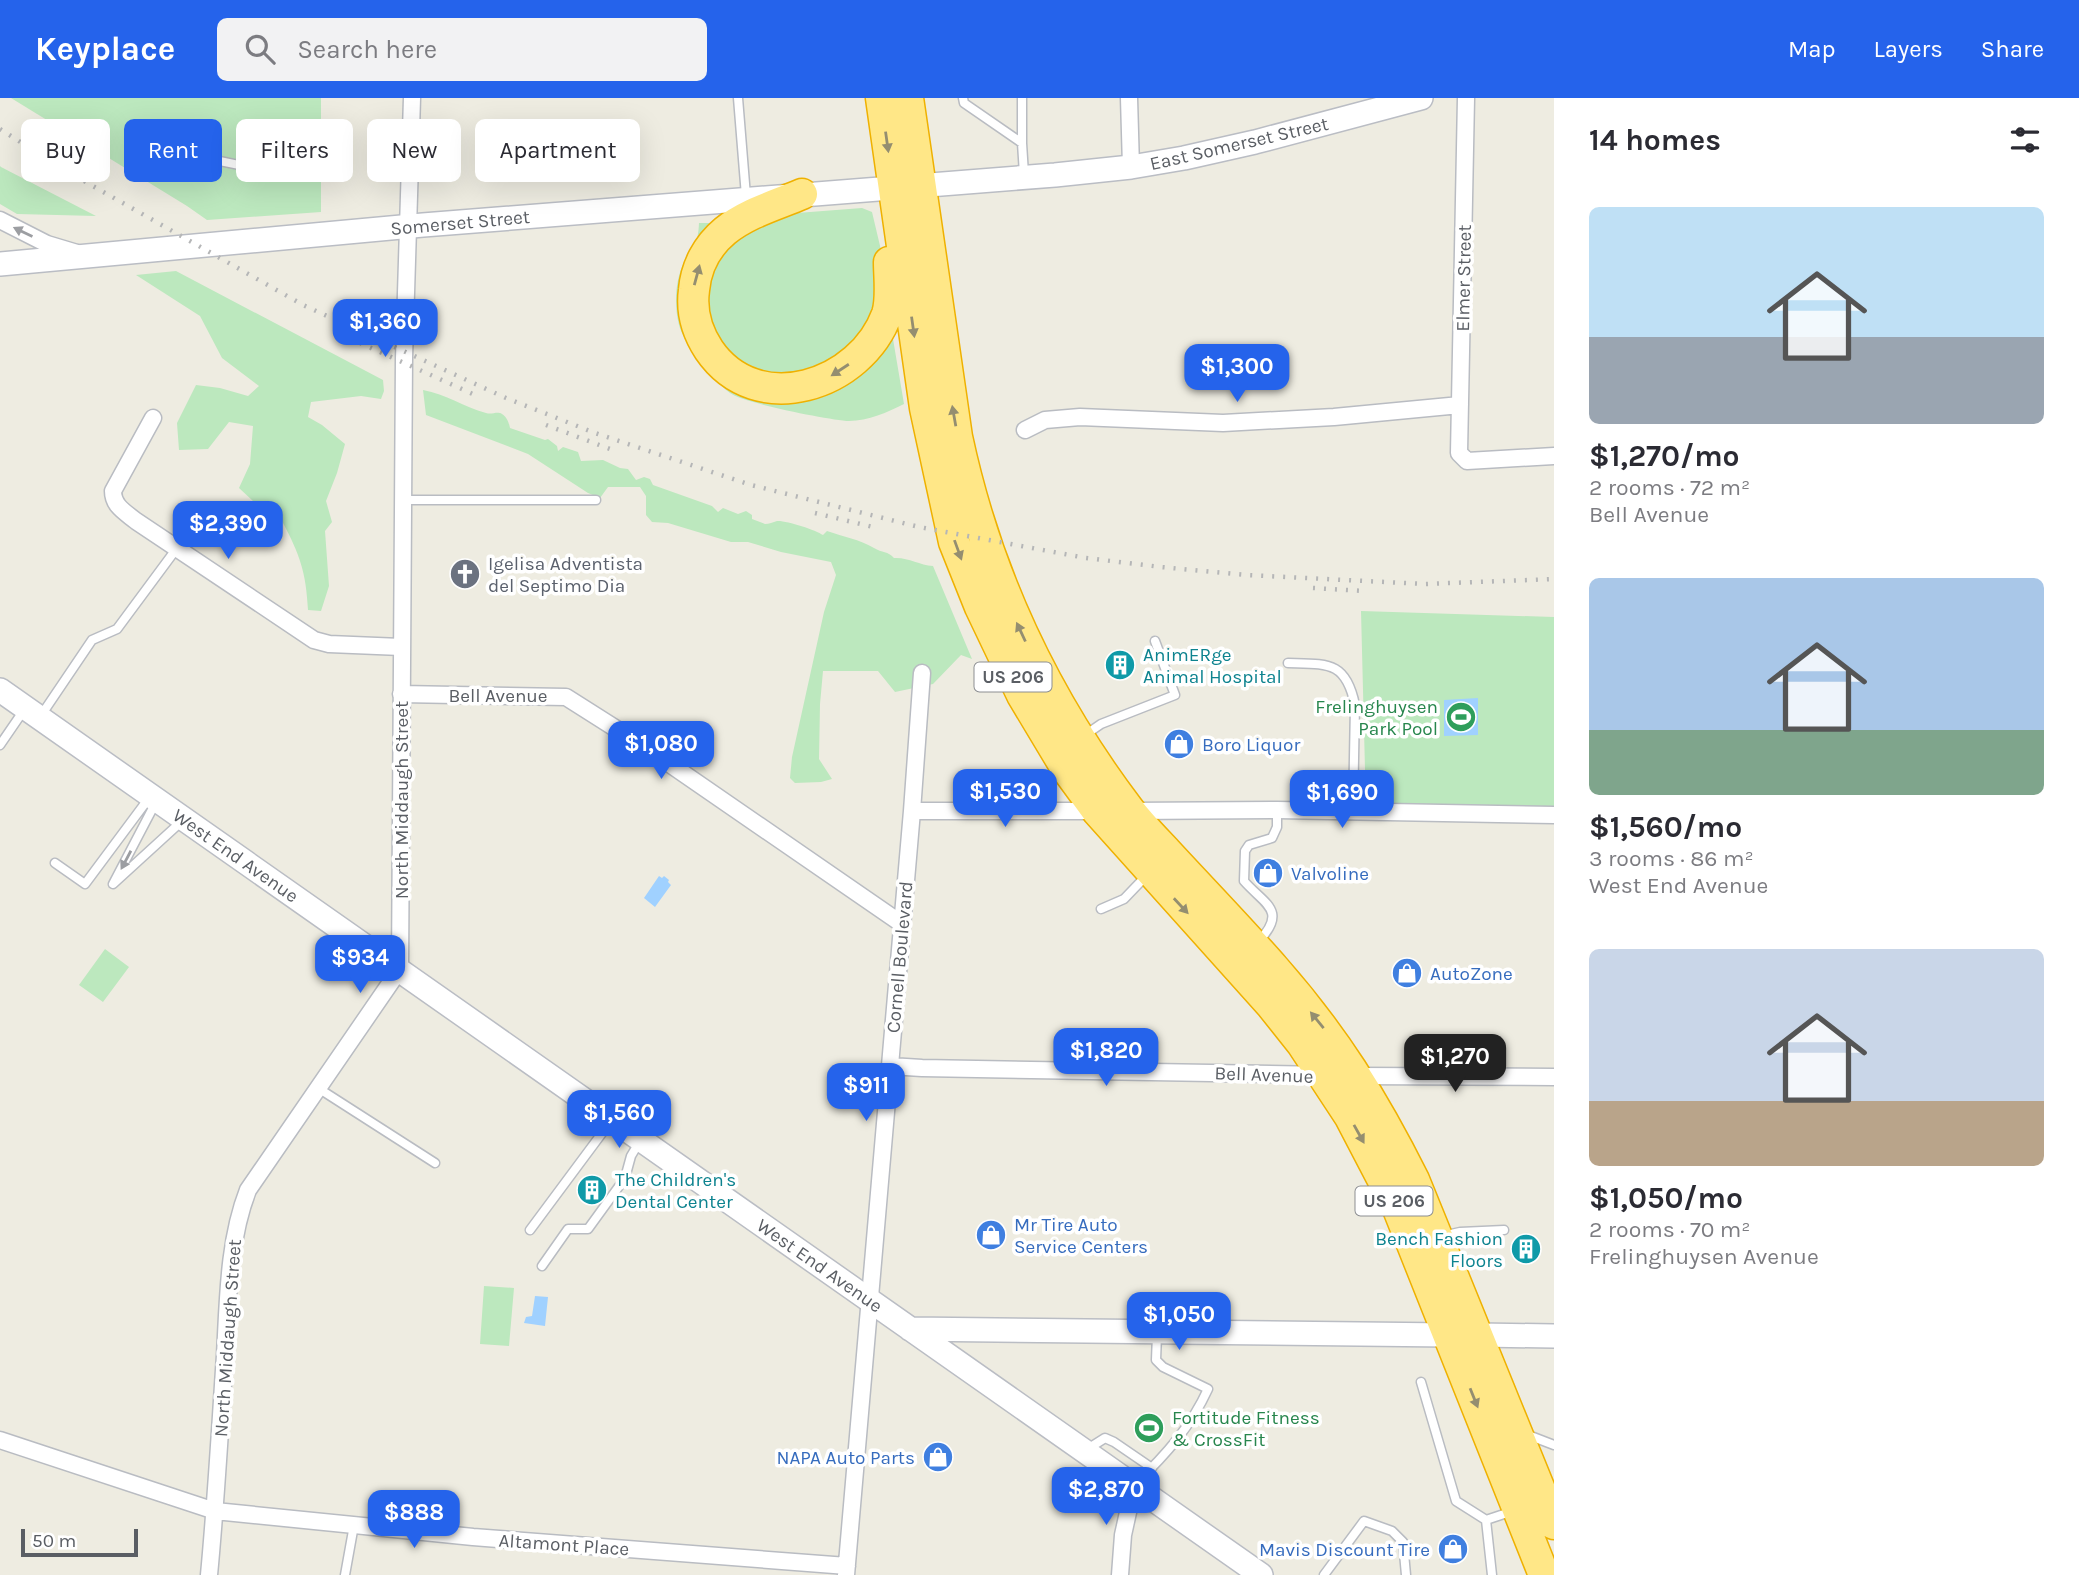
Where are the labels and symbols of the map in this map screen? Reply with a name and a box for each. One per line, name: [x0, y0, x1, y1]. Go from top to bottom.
street label: East Somerset Street: [1148, 113, 1331, 175]
one-way arrow: [881, 132, 892, 154]
street label: Somerset Street: [389, 206, 531, 240]
street label: Elmer Street: [1452, 224, 1476, 332]
one-way arrow: [13, 226, 33, 238]
one-way arrow: [692, 264, 703, 286]
pin: $1,360: [328, 300, 442, 359]
one-way arrow: [908, 316, 919, 338]
pin: $1,300: [1180, 344, 1294, 404]
one-way arrow: [831, 364, 850, 377]
one-way arrow: [948, 405, 959, 427]
pin: $2,390: [171, 502, 285, 561]
one-way arrow: [953, 539, 964, 560]
place label: Igelisa Adventista del Septimo Dia: [488, 553, 643, 597]
church icon: Igelisa Adventista del Septimo Dia: [448, 557, 482, 591]
one-way arrow: [1016, 622, 1027, 643]
place label: AnimERge Animal Hospital: [1143, 644, 1282, 688]
building icon: AnimERge Animal Hospital: [1103, 648, 1137, 682]
road number: US 206: [974, 662, 1052, 692]
street label: Bell Avenue: [448, 685, 548, 707]
place label: Frelinghuysen Park Pool: [1315, 696, 1438, 740]
sports icon: Frelinghuysen Park Pool: [1444, 700, 1478, 734]
street label: North Middaugh Street: [391, 701, 413, 899]
pin: $1,080: [604, 722, 718, 781]
shop icon: Boro Liquor: [1162, 727, 1196, 761]
place label: Boro Liquor: [1202, 734, 1300, 756]
pin: $1,530: [948, 770, 1062, 829]
pin: $1,690: [1285, 770, 1399, 830]
street label: West End Avenue: [168, 804, 302, 907]
one-way arrow: [120, 850, 131, 870]
shop icon: Valvoline: [1251, 856, 1285, 890]
place label: Valvoline: [1291, 863, 1369, 885]
street label: Cornell Boulevard: [882, 880, 918, 1034]
one-way arrow: [1173, 897, 1189, 915]
pin: $934: [319, 936, 401, 995]
shop icon: AutoZone: [1390, 956, 1424, 990]
place label: AutoZone: [1430, 963, 1513, 985]
one-way arrow: [1311, 1011, 1325, 1029]
pin: $1,820: [1049, 1028, 1163, 1088]
pin: $1,270: [1398, 1034, 1512, 1094]
street label: Bell Avenue: [1214, 1062, 1314, 1088]
pin: $911: [825, 1063, 907, 1123]
pin: $1,560: [562, 1090, 676, 1150]
one-way arrow: [1353, 1124, 1365, 1144]
place label: The Children's Dental Center: [615, 1169, 736, 1213]
building icon: The Children's Dental Center: [575, 1173, 609, 1207]
road number: US 206: [1356, 1186, 1432, 1216]
street label: West End Avenue: [752, 1214, 886, 1317]
place label: Mr Tire Auto Service Centers: [1014, 1214, 1148, 1258]
shop icon: Mr Tire Auto Service Centers: [974, 1218, 1008, 1252]
place label: Bench Fashion Floors: [1375, 1228, 1503, 1272]
building icon: Bench Fashion Floors: [1509, 1232, 1543, 1266]
street label: North Middaugh Street: [210, 1238, 246, 1438]
pin: $1,050: [1122, 1292, 1236, 1352]
one-way arrow: [1469, 1388, 1480, 1409]
place label: Fortitude Fitness & CrossFit: [1172, 1407, 1320, 1451]
sports icon: Fortitude Fitness & CrossFit: [1132, 1411, 1166, 1445]
shop icon: NAPA Auto Parts: [921, 1440, 955, 1474]
place label: NAPA Auto Parts: [776, 1447, 915, 1469]
pin: $2,870: [1049, 1468, 1163, 1527]
pin: $888: [373, 1490, 455, 1550]
scale bar: [21, 1526, 138, 1558]
street label: Altamont Place: [498, 1529, 630, 1561]
shop icon: Mavis Discount Tire: [1436, 1532, 1470, 1566]
place label: Mavis Discount Tire: [1259, 1539, 1430, 1561]

